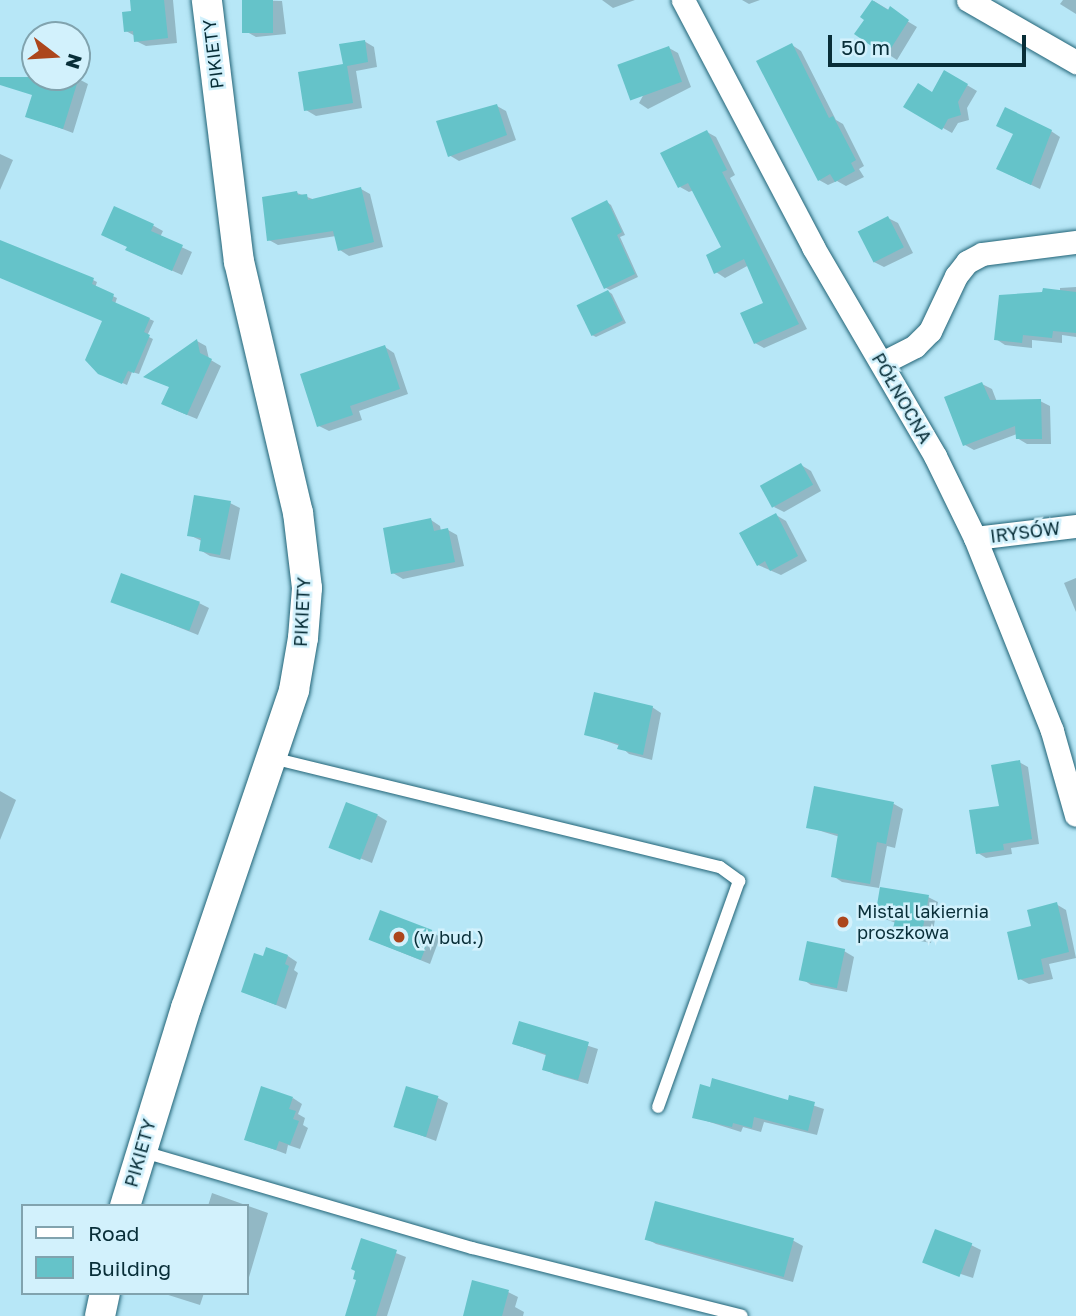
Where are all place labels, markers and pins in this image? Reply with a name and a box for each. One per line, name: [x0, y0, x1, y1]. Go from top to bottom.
place label: Mistal lakiernia proszkowa: [857, 901, 989, 944]
marker: Mistal lakiernia proszkowa: [835, 914, 851, 930]
place label: (w bud.): [413, 926, 484, 948]
marker: (w bud.): [391, 929, 407, 945]

